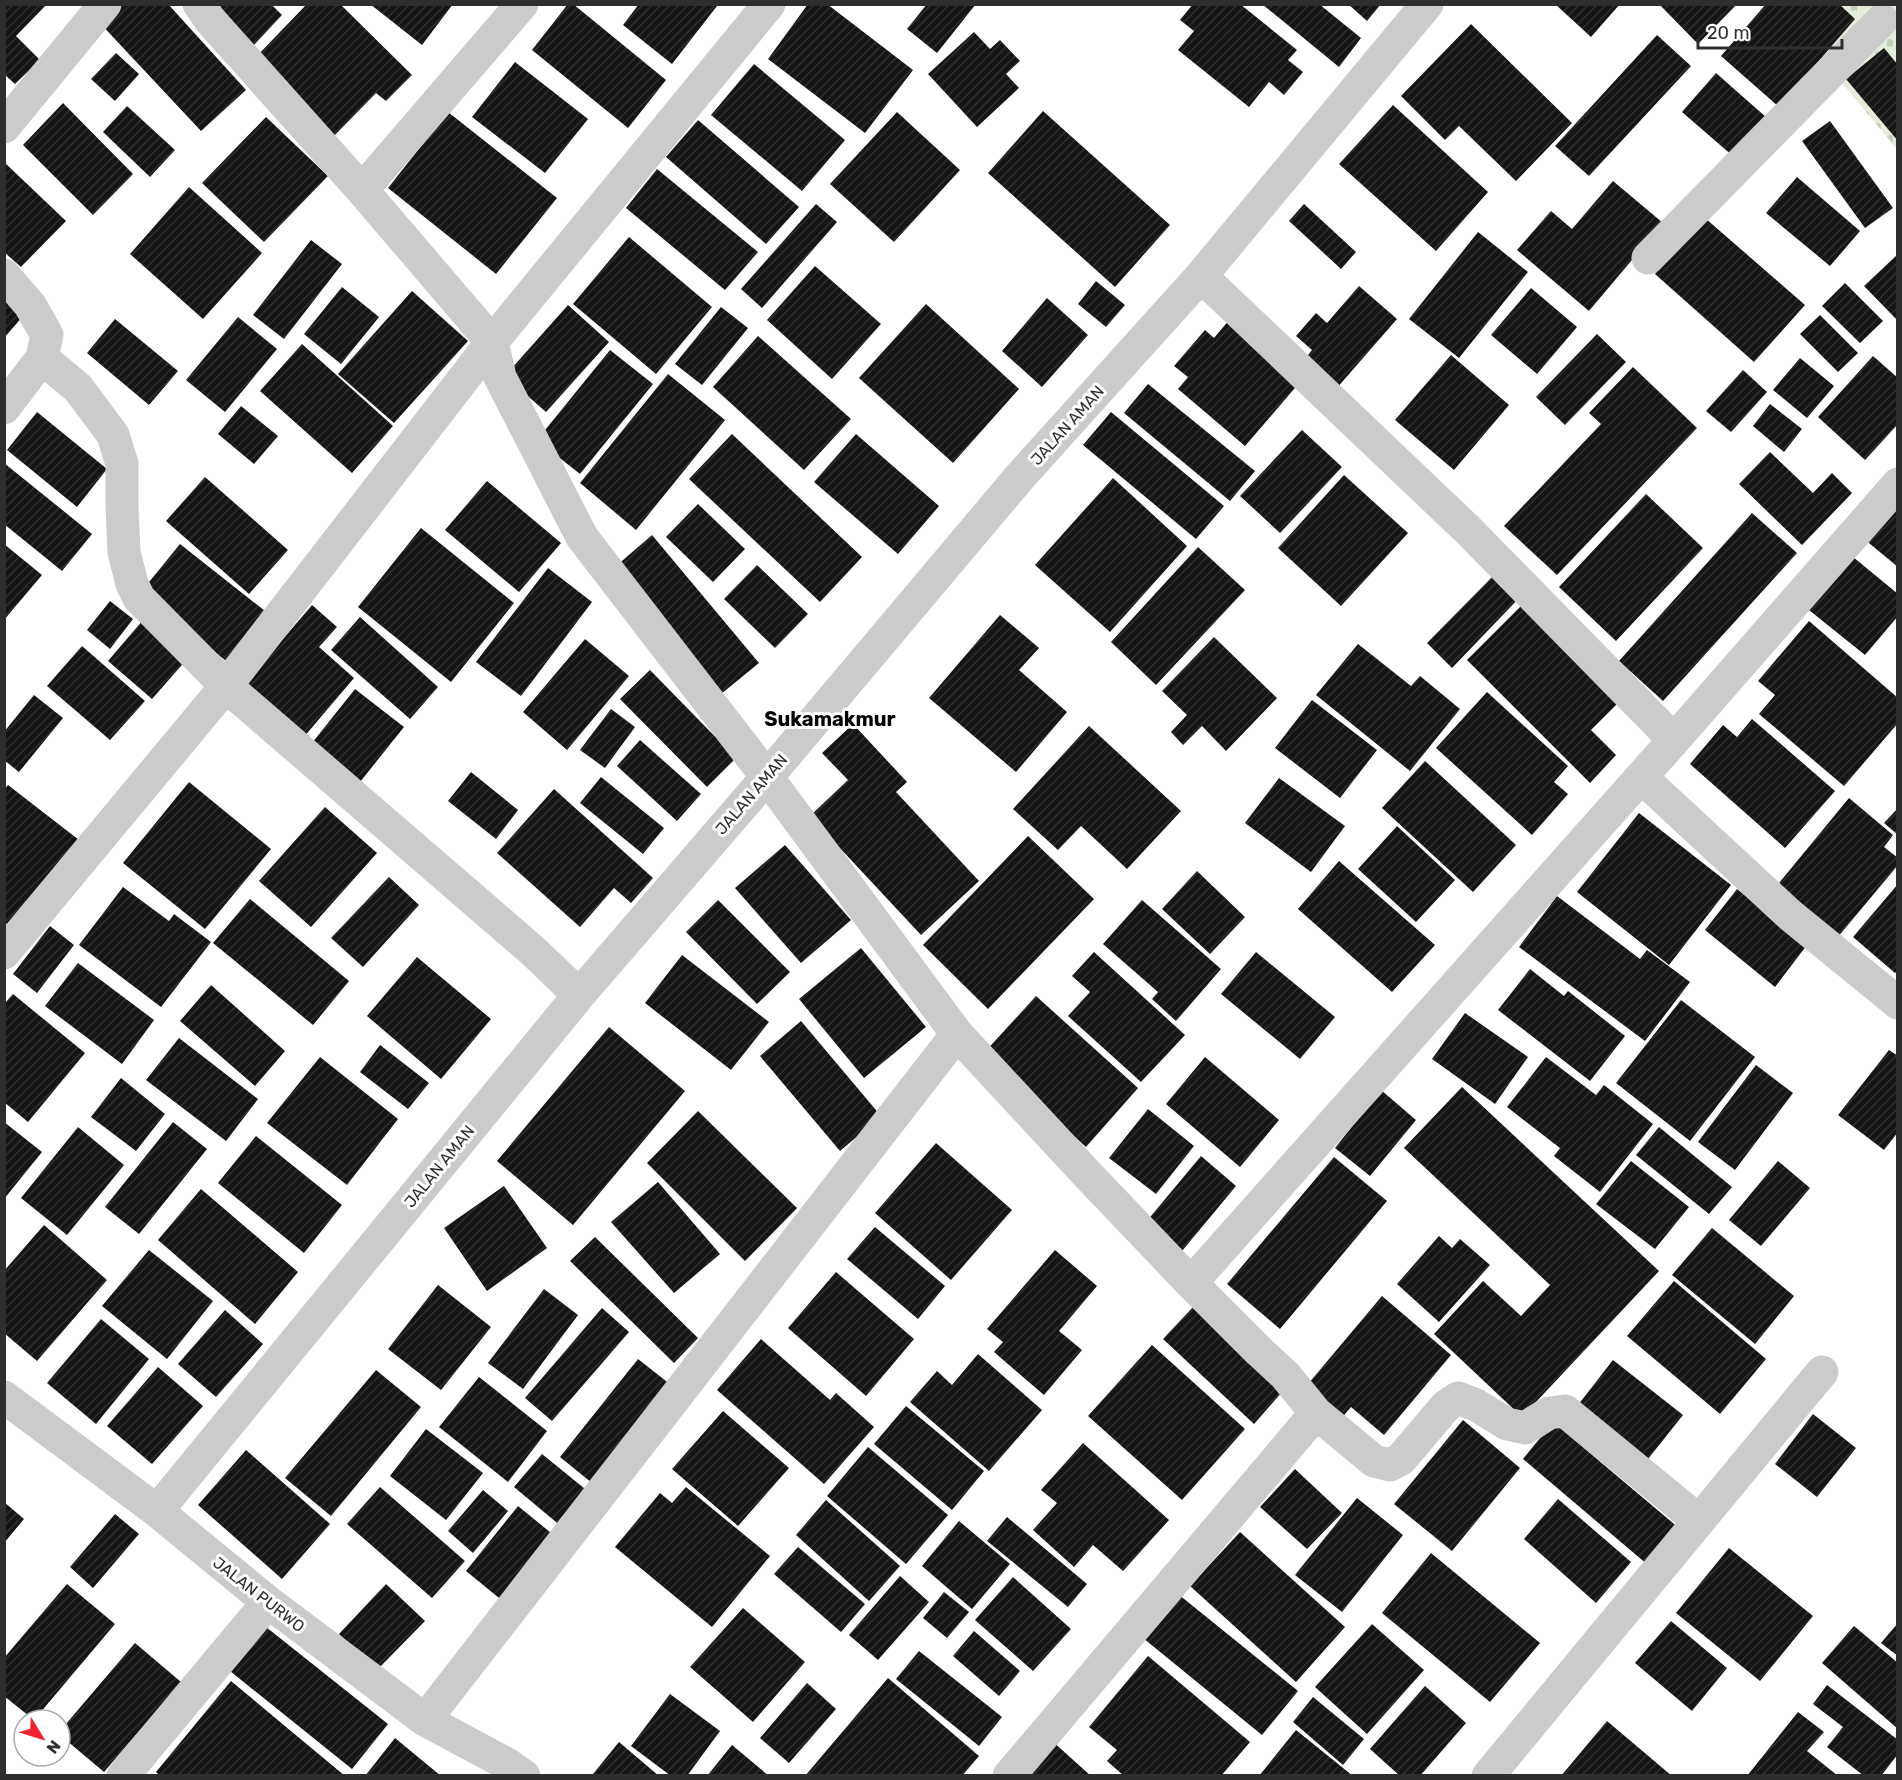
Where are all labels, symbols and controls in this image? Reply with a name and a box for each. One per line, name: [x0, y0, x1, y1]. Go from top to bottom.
scale bar: [1698, 12, 1842, 50]
text: 20 m: [1707, 22, 1749, 44]
street label: JALAN AMAN: [1027, 382, 1108, 469]
district label: Sukamakmur: [764, 707, 896, 731]
street label: JALAN AMAN: [711, 750, 791, 838]
street label: JALAN AMAN: [400, 1121, 478, 1211]
street label: JALAN PURWO: [209, 1553, 308, 1636]
north arrow: [12, 1708, 72, 1768]
text: N: [42, 1737, 64, 1757]

